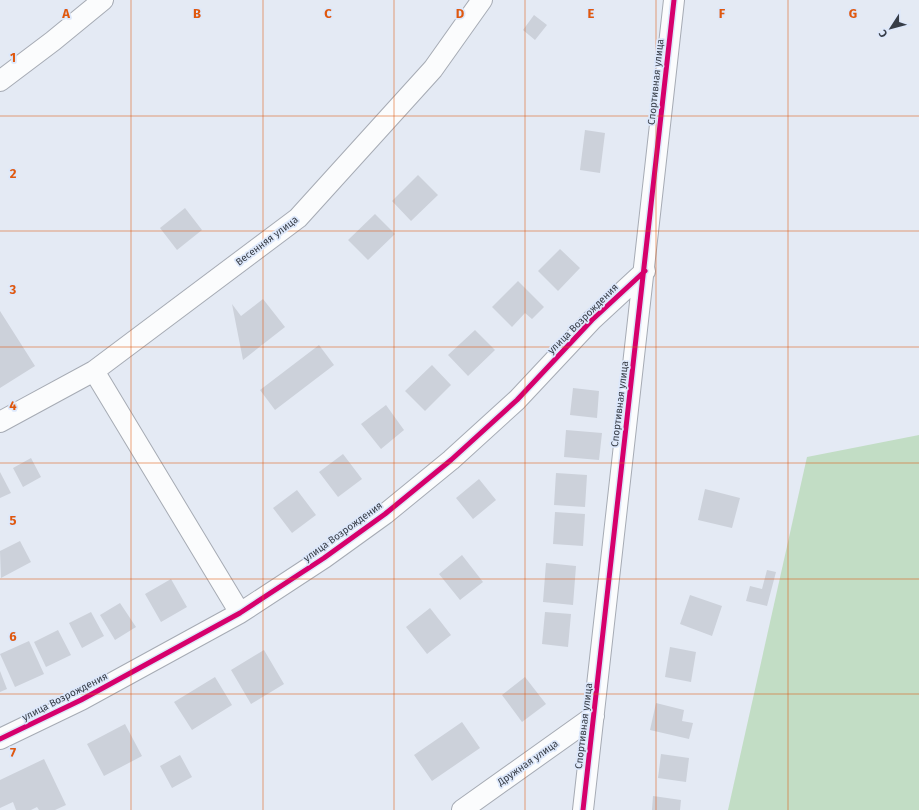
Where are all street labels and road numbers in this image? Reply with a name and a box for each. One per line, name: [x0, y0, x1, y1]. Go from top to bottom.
street label: Спортивная улица: [646, 38, 666, 126]
street label: Весенняя улица: [233, 214, 301, 268]
street label: улица Возрождения: [545, 281, 621, 357]
street label: Спортивная улица: [609, 360, 631, 448]
street label: улица Возрождения: [301, 499, 385, 565]
street label: улица Возрождения: [20, 670, 110, 724]
street label: Спортивная улица: [573, 682, 595, 770]
street label: Дружная улица: [494, 738, 561, 789]

